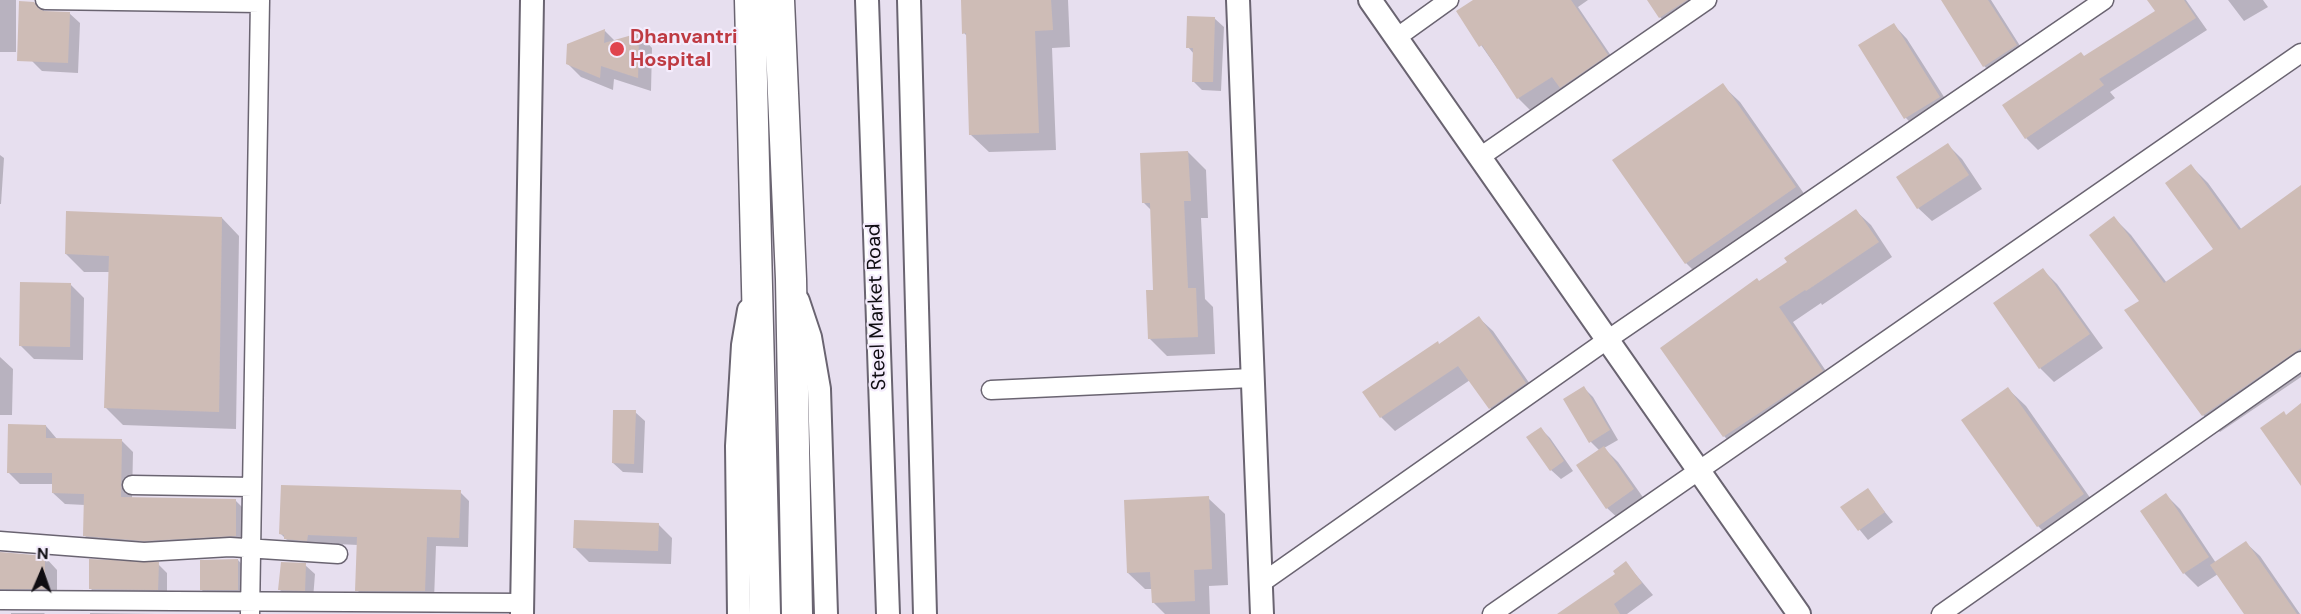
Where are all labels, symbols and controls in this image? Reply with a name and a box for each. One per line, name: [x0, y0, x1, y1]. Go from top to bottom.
place label: Dhanvantri Hospital: [630, 26, 738, 73]
marker: Dhanvantri Hospital: [608, 40, 626, 58]
street label: Steel Market Road: [862, 223, 892, 391]
north arrow: [12, 542, 72, 602]
text: N: [36, 543, 49, 564]

